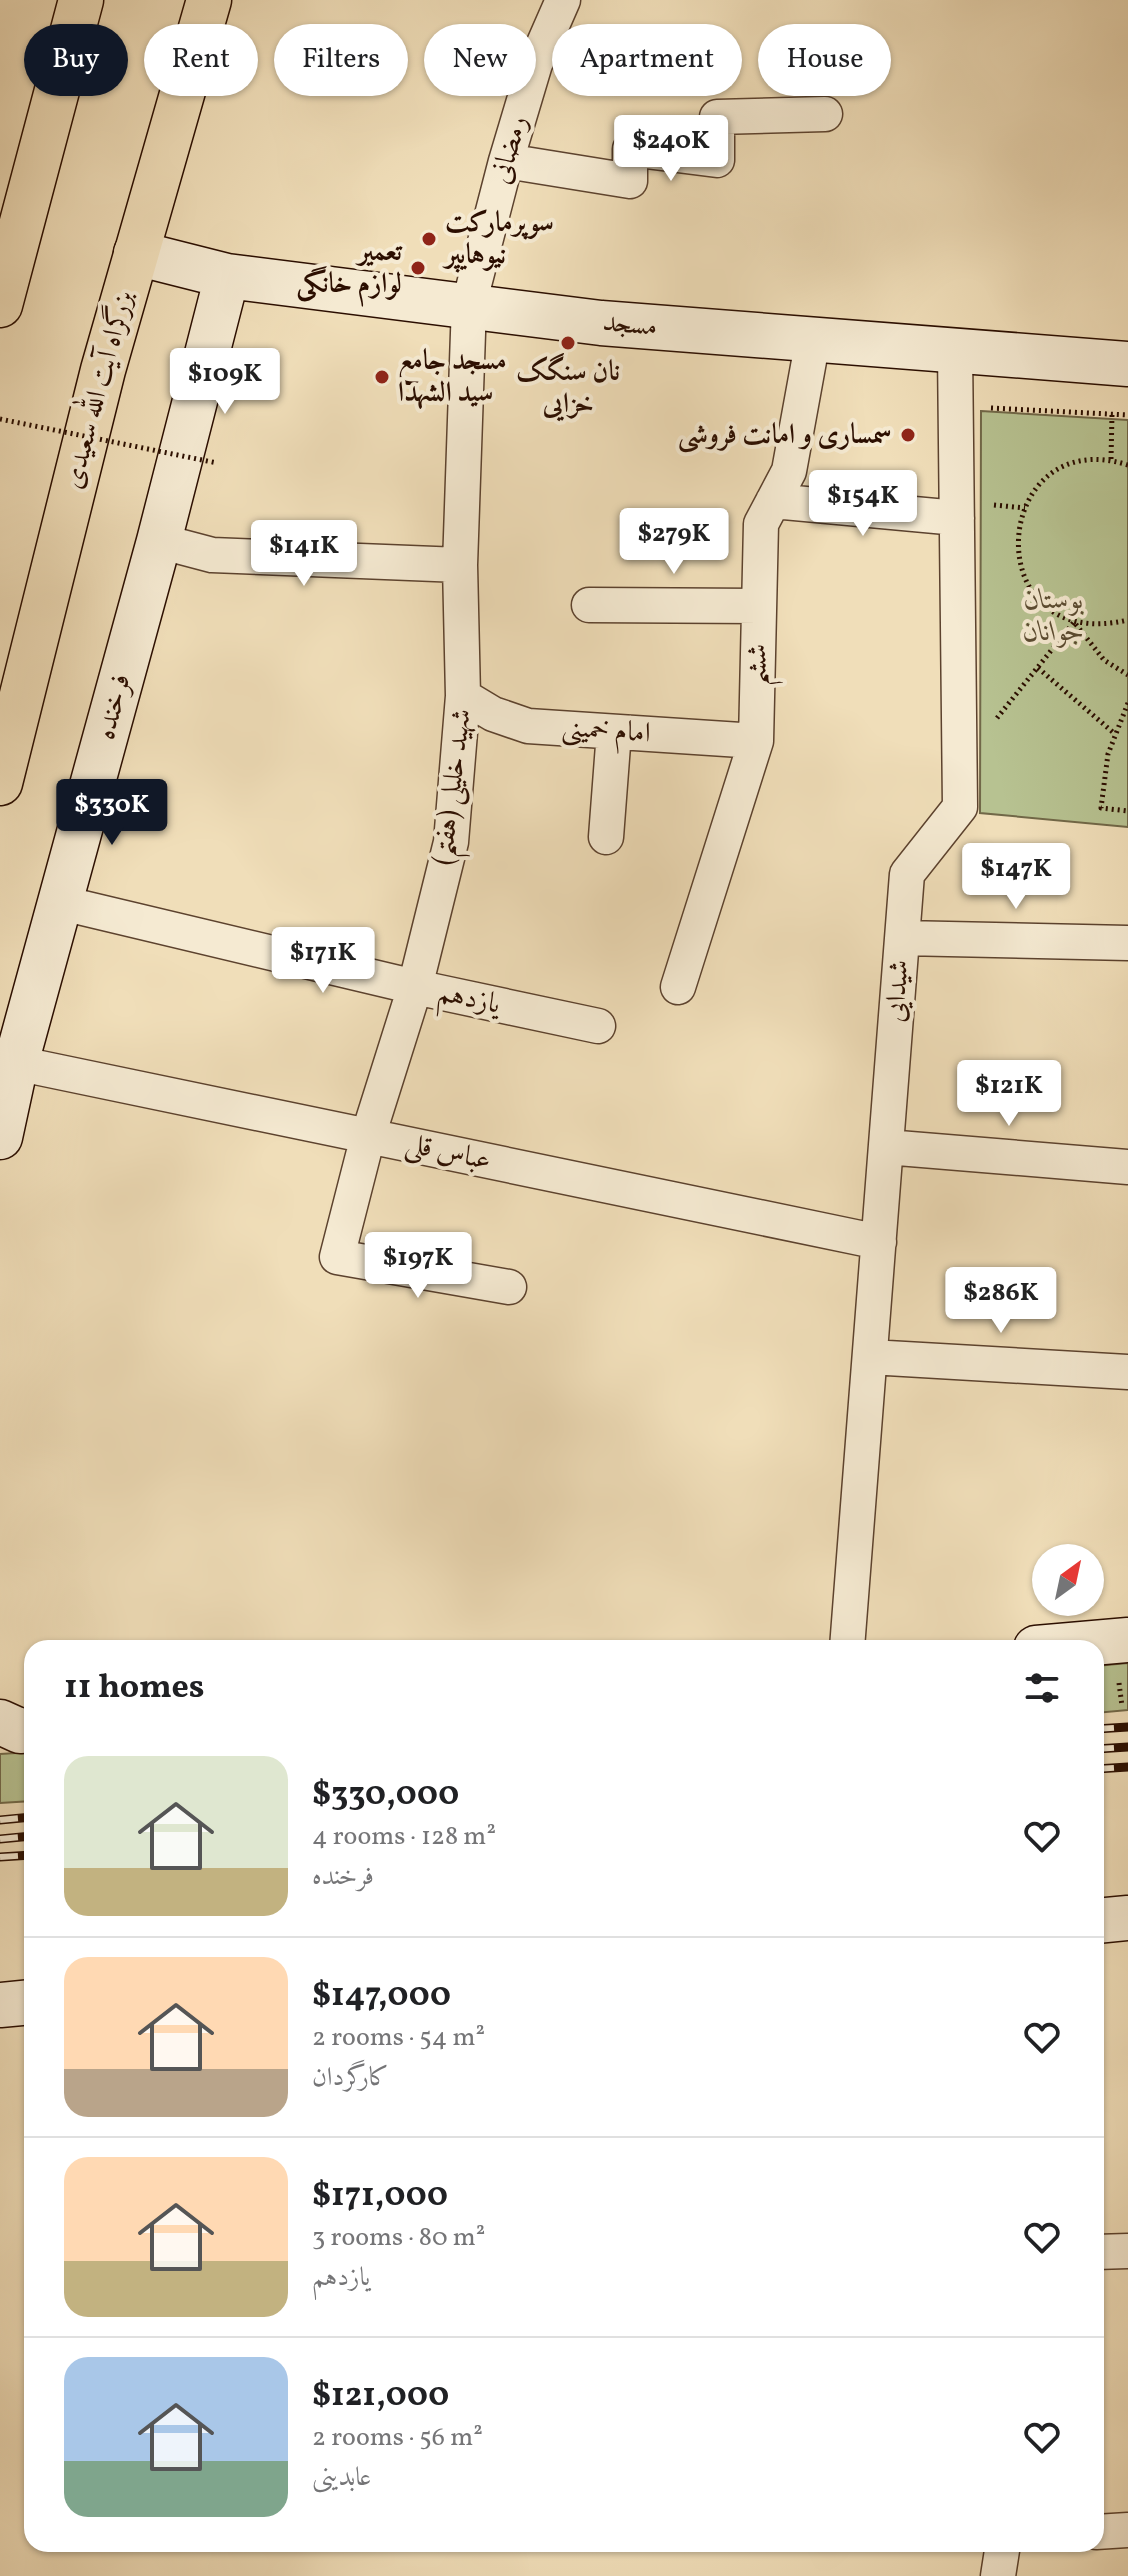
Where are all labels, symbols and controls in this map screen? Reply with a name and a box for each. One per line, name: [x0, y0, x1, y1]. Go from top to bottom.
chip: Buy: [24, 24, 128, 96]
chip: Rent: [144, 24, 258, 96]
chip: Filters: [274, 24, 408, 96]
chip: New: [424, 24, 536, 96]
chip: Apartment: [552, 24, 742, 96]
chip: House: [758, 24, 891, 96]
street label: رمضانی: [482, 111, 538, 189]
pin: $240K: [615, 115, 727, 183]
text: $240K: [632, 123, 710, 159]
place label: سوپرمارکت نیوهایپر: [442, 204, 554, 275]
marker: سوپرمارکت نیوهایپر: [420, 230, 438, 248]
place label: تعمیر لوازم خانگی: [296, 233, 403, 307]
marker: تعمیر لوازم خانگی: [409, 259, 427, 277]
street label: بزرگراه آیت الله سعیدی: [50, 286, 144, 493]
street label: مسجد: [601, 303, 659, 347]
marker: نان سنگک خزایی: [559, 334, 577, 352]
place label: مسجد جامع سید الشهدا: [398, 342, 507, 413]
pin: $109K: [169, 348, 281, 416]
place label: نان سنگک خزایی: [516, 352, 620, 424]
text: $109K: [188, 356, 262, 392]
marker: مسجد جامع سید الشهدا: [373, 368, 391, 386]
place label: سمساری و امانت فروشی: [678, 416, 892, 455]
marker: سمساری و امانت فروشی: [899, 426, 917, 444]
pin: $154K: [807, 470, 919, 538]
text: $154K: [827, 478, 899, 514]
pin: $279K: [618, 508, 730, 576]
text: $279K: [638, 516, 710, 552]
pin: $141K: [248, 520, 360, 588]
text: $141K: [269, 528, 339, 564]
park label: بوستان جوانان: [1023, 581, 1085, 652]
street label: ششم: [738, 643, 784, 687]
street label: فرخنده: [87, 670, 141, 744]
street label: شهید خلیلی (هفتم): [424, 707, 488, 868]
street label: امام خمینی: [560, 708, 652, 757]
pin: $330K: [56, 779, 168, 847]
text: $330K: [74, 787, 150, 823]
pin: $147K: [960, 843, 1072, 911]
text: $147K: [980, 851, 1052, 887]
pin: $171K: [267, 927, 379, 995]
text: $171K: [290, 935, 356, 971]
street label: شیدایی: [876, 958, 920, 1024]
street label: یازدهم: [433, 973, 505, 1030]
pin: $121K: [953, 1060, 1065, 1128]
text: $121K: [975, 1068, 1043, 1104]
street label: عباس قلی: [401, 1125, 495, 1181]
pin: $197K: [362, 1232, 474, 1300]
text: $197K: [383, 1240, 453, 1276]
pin: $286K: [945, 1267, 1057, 1335]
text: $286K: [963, 1275, 1039, 1311]
north arrow: [1032, 1544, 1104, 1616]
map controls: [1032, 1544, 1104, 1616]
text: 11 homes: [64, 1665, 204, 1712]
icon: filters: [1020, 1666, 1064, 1710]
text: $330,000: [312, 1772, 459, 1819]
icon: home: [128, 1788, 224, 1884]
icon: heart: [1020, 1814, 1064, 1858]
text: 4 rooms · 128 m²: [312, 1819, 496, 1855]
text: فرخنده: [312, 1859, 374, 1895]
text: $147,000: [312, 1973, 451, 2020]
icon: home: [128, 1989, 224, 2085]
icon: heart: [1020, 2015, 1064, 2059]
text: 2 rooms · 54 m²: [312, 2020, 485, 2056]
text: کارگردان: [312, 2060, 389, 2096]
text: $171,000: [312, 2173, 448, 2220]
icon: home: [128, 2189, 224, 2285]
icon: heart: [1020, 2215, 1064, 2259]
text: 3 rooms · 80 m²: [312, 2220, 485, 2256]
text: یازدهم: [312, 2260, 370, 2296]
text: $121,000: [312, 2373, 449, 2420]
icon: home: [128, 2389, 224, 2485]
icon: heart: [1020, 2415, 1064, 2459]
text: 2 rooms · 56 m²: [312, 2420, 483, 2456]
text: عابدینی: [312, 2460, 371, 2496]

